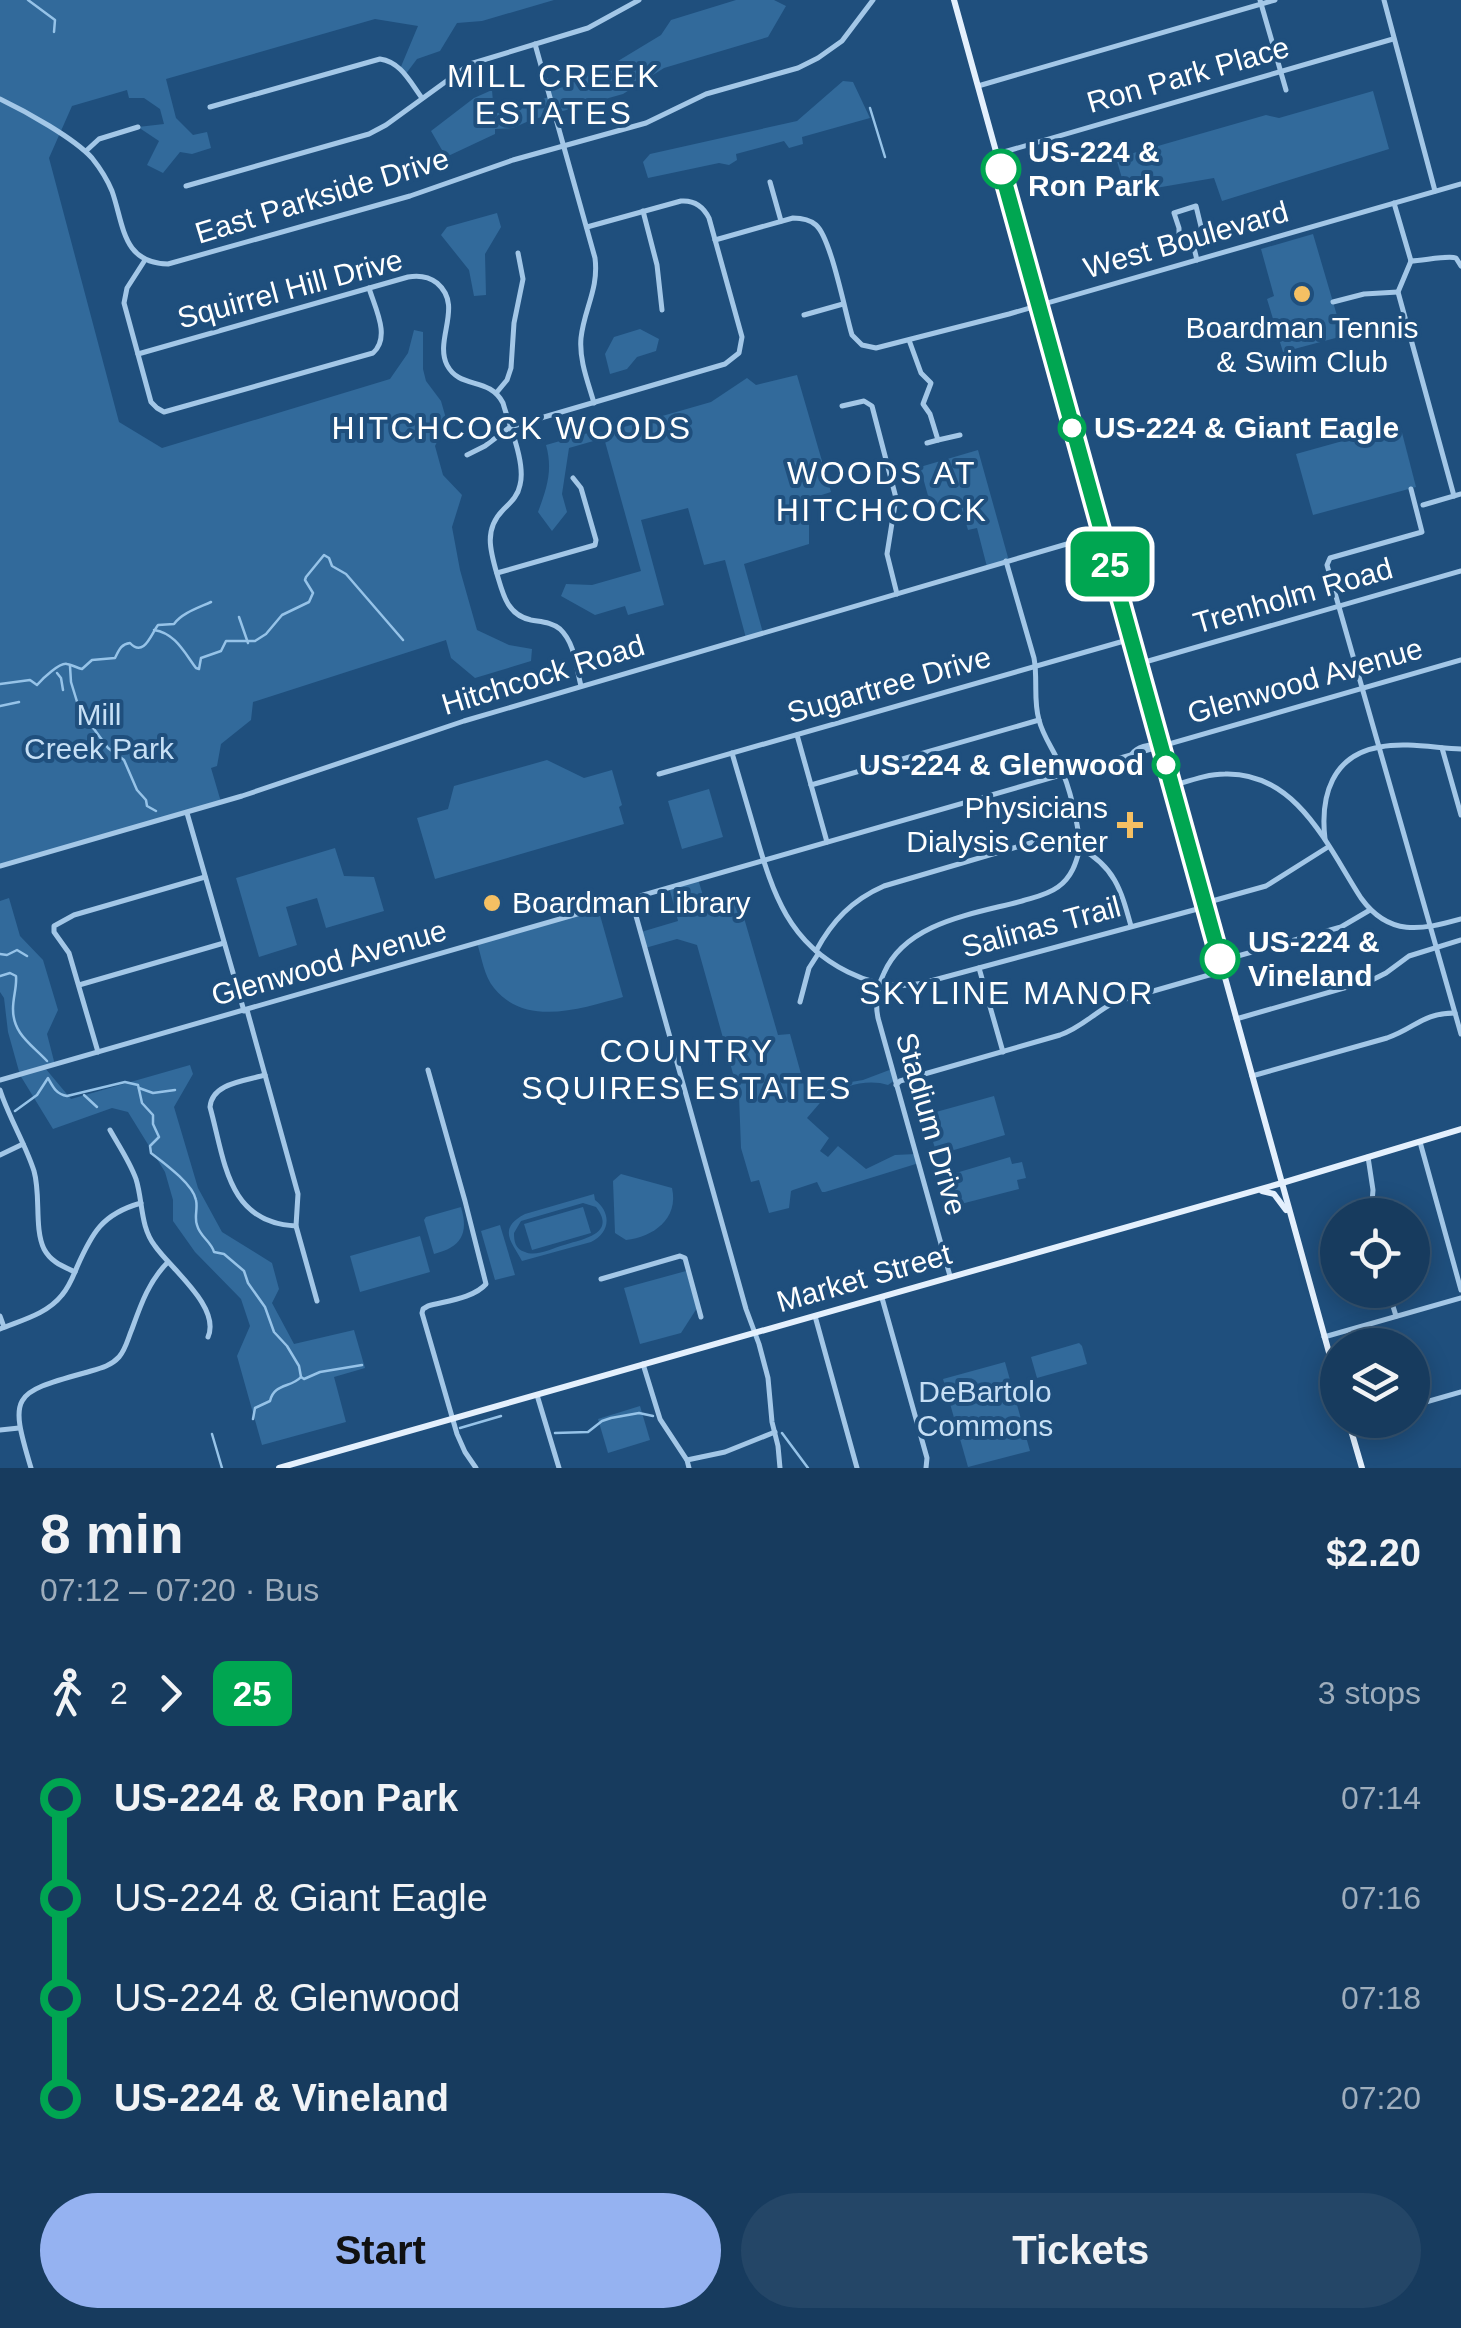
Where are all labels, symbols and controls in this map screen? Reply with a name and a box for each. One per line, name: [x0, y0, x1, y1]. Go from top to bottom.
street label: Ron Park Place: [1083, 30, 1293, 119]
district label: MILL CREEK ESTATES: [447, 58, 661, 131]
place label: US-224 & Ron Park: [1028, 135, 1160, 202]
street label: East Parkside Drive: [191, 141, 453, 250]
marker: US-224 & Ron Park: [982, 150, 1020, 188]
street label: West Boulevard: [1080, 195, 1292, 284]
street label: Squirrel Hill Drive: [174, 243, 406, 334]
marker: Boardman Tennis & Swim Club: [1291, 283, 1313, 305]
place label: Boardman Tennis & Swim Club: [1186, 311, 1418, 378]
district label: HITCHCOCK WOODS: [331, 410, 693, 446]
place label: US-224 & Giant Eagle: [1094, 411, 1399, 444]
marker: US-224 & Giant Eagle: [1059, 415, 1085, 441]
district label: WOODS AT HITCHCOCK: [776, 455, 988, 528]
line badge: 25: [1065, 532, 1155, 596]
text: 25: [1091, 545, 1129, 584]
street label: Trenholm Road: [1189, 551, 1396, 640]
street label: Hitchcock Road: [438, 628, 648, 721]
street label: Glenwood Avenue: [1184, 631, 1426, 730]
street label: Sugartree Drive: [783, 640, 994, 729]
park label: Mill Creek Park: [24, 698, 175, 765]
place label: US-224 & Glenwood: [859, 748, 1144, 781]
marker: US-224 & Glenwood: [1153, 752, 1179, 778]
place label: Physicians Dialysis Center: [906, 791, 1108, 858]
marker: Physicians Dialysis Center: [1117, 812, 1143, 838]
place label: Boardman Library: [512, 886, 750, 919]
street label: Salinas Trail: [958, 889, 1124, 964]
marker: Boardman Library: [481, 892, 503, 914]
street label: Glenwood Avenue: [208, 913, 450, 1012]
place label: US-224 & Vineland: [1248, 925, 1380, 992]
marker: US-224 & Vineland: [1201, 940, 1239, 978]
district label: SKYLINE MANOR: [859, 975, 1155, 1011]
street label: Stadium Drive: [890, 1029, 973, 1219]
district label: COUNTRY SQUIRES ESTATES: [521, 1033, 853, 1106]
map controls: [1320, 1198, 1430, 1438]
button: locate: [1320, 1198, 1430, 1308]
street label: Market Street: [773, 1237, 956, 1318]
button: layers: [1320, 1328, 1430, 1438]
park label: DeBartolo Commons: [917, 1375, 1053, 1442]
text: 8 min: [40, 1503, 184, 1565]
text: $2.20: [1326, 1532, 1421, 1574]
text: 07:12 – 07:20 · Bus: [40, 1572, 319, 1608]
icon: walk: [40, 1666, 95, 1721]
icon: forward: [143, 1666, 198, 1721]
text: 25: [233, 1674, 272, 1713]
text: 2: [110, 1675, 128, 1711]
text: 3 stops: [1318, 1675, 1421, 1711]
text: US-224 & Ron Park: [114, 1777, 458, 1819]
text: 07:14: [1341, 1780, 1421, 1816]
text: US-224 & Giant Eagle: [114, 1877, 488, 1919]
text: 07:16: [1341, 1880, 1421, 1916]
text: US-224 & Glenwood: [114, 1977, 460, 2019]
text: 07:18: [1341, 1980, 1421, 2016]
text: US-224 & Vineland: [114, 2077, 449, 2119]
text: 07:20: [1341, 2080, 1421, 2116]
button: Start: [40, 2193, 721, 2308]
button: Tickets: [741, 2193, 1421, 2308]

